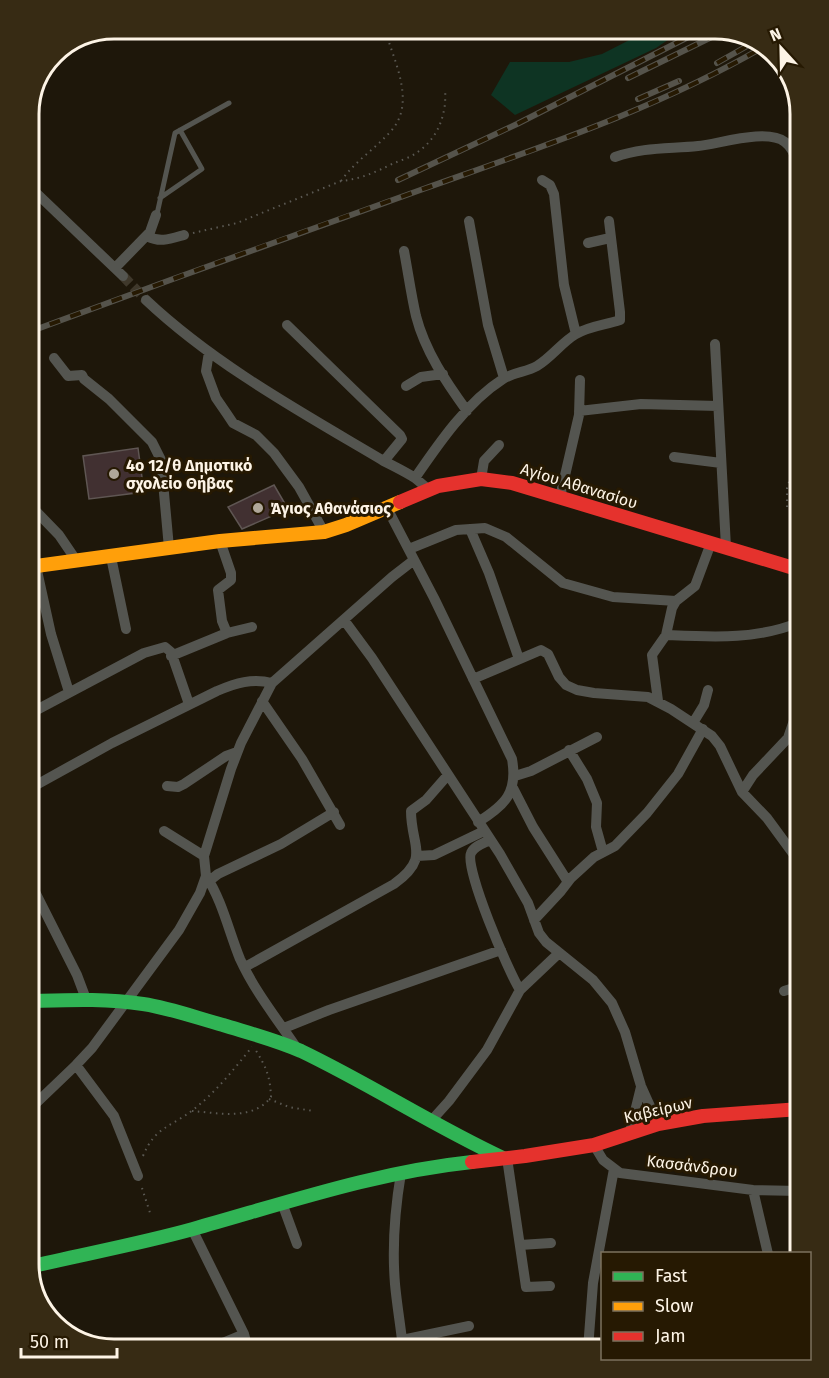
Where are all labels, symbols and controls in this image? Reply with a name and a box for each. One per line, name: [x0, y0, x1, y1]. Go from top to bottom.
north arrow: [751, 18, 811, 78]
text: N: [767, 24, 784, 45]
place label: 4ο 12/θ Δημοτικό σχολείο Θήβας: [126, 456, 252, 493]
street label: Αγίου Αθανασίου: [518, 459, 640, 513]
marker: 4ο 12/θ Δημοτικό σχολείο Θήβας: [107, 467, 121, 481]
place label: Άγιος Αθανάσιος: [270, 499, 391, 518]
marker: Άγιος Αθανάσιος: [251, 501, 265, 515]
street label: Καβείρων: [622, 1093, 694, 1127]
street label: Κασσάνδρου: [645, 1151, 739, 1181]
legend: [601, 1252, 811, 1360]
text: Fast: [655, 1265, 688, 1287]
text: Slow: [655, 1295, 694, 1317]
scale bar: [21, 1321, 117, 1359]
text: Jam: [655, 1325, 686, 1347]
text: 50 m: [30, 1331, 69, 1353]

